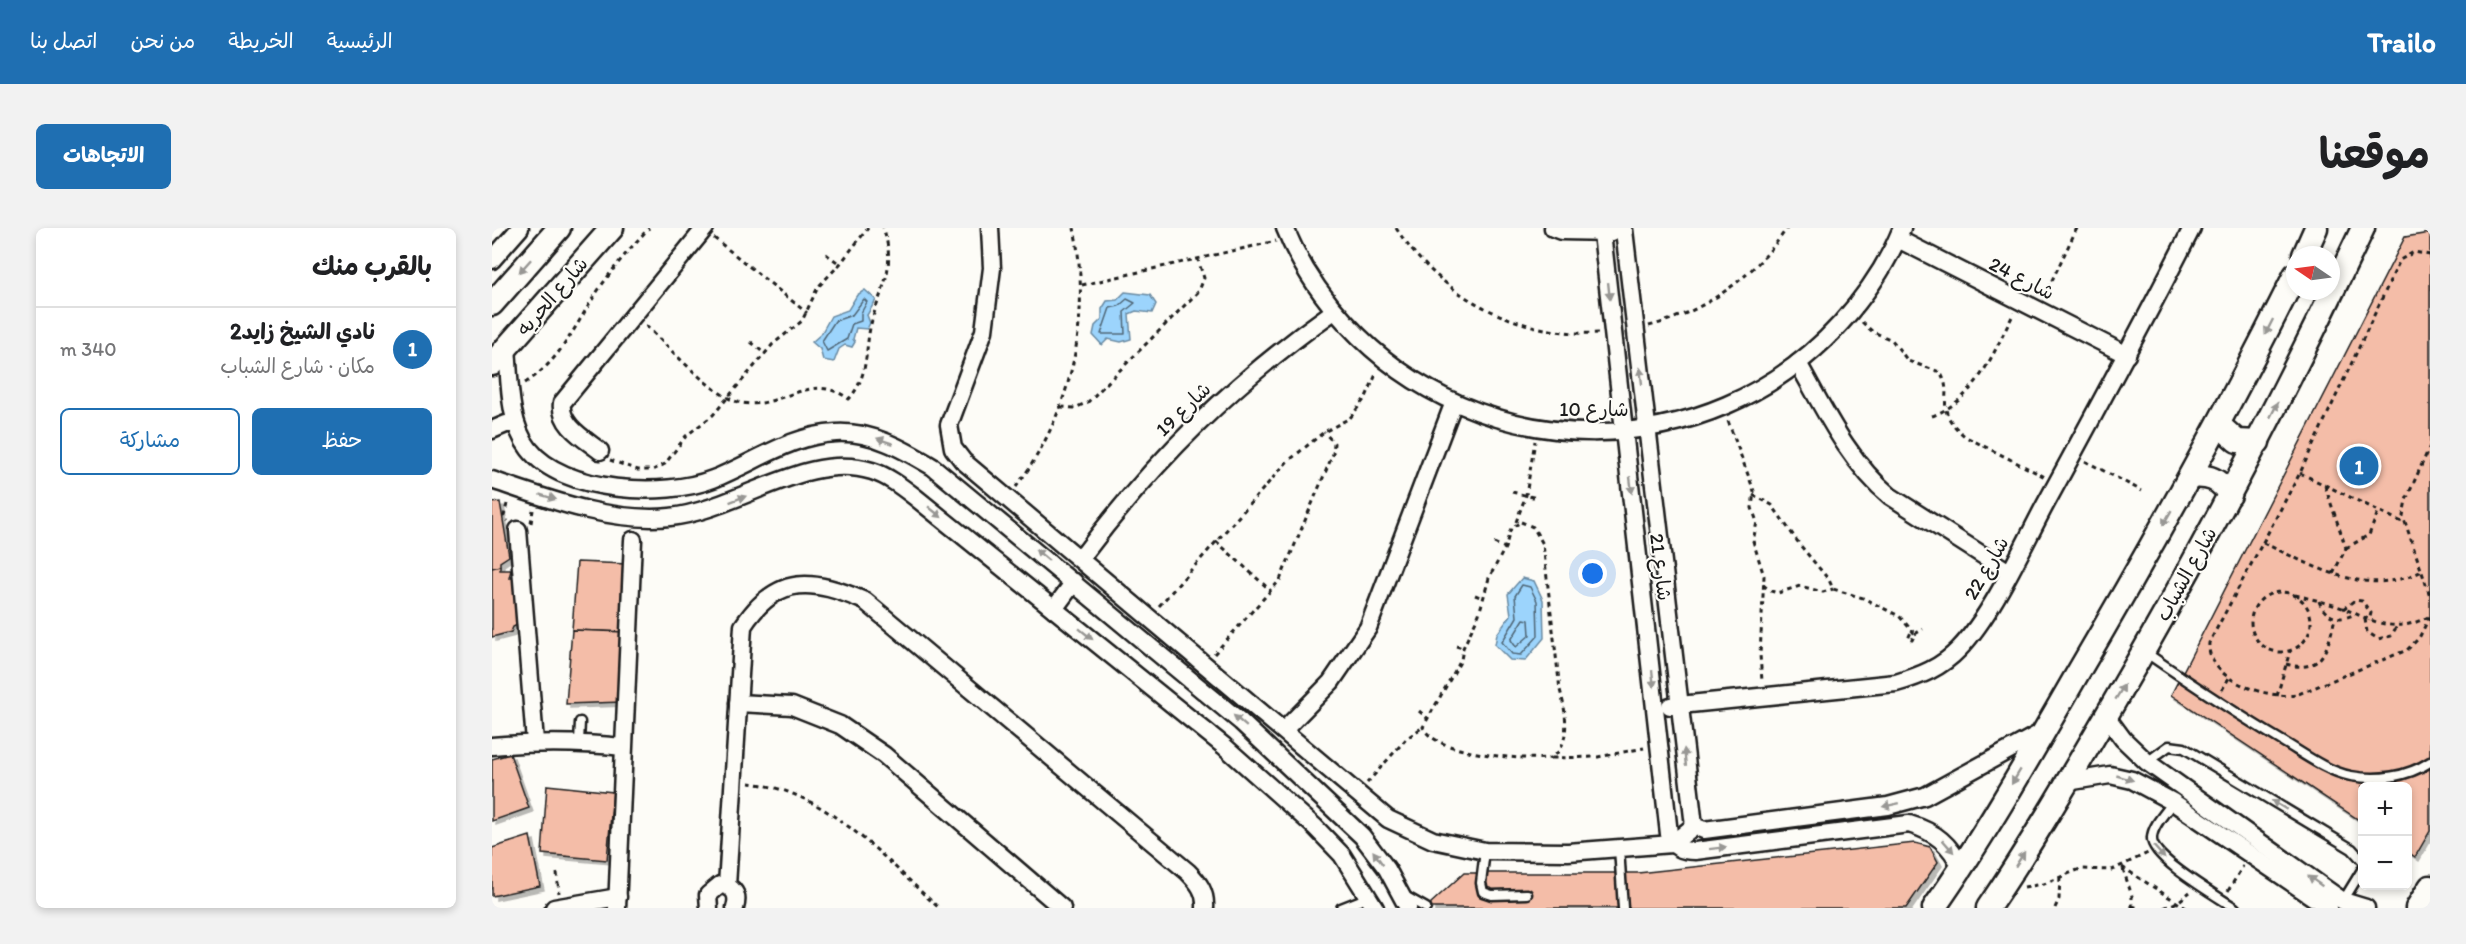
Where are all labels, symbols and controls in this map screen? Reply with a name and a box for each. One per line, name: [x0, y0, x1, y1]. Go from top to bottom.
text: Trailo: [2367, 25, 2436, 59]
text: اتصل بنا: [30, 28, 98, 53]
text: من نحن: [131, 28, 195, 53]
text: الخريطة: [228, 28, 294, 53]
text: الرئيسية: [327, 28, 393, 53]
button: الاتجاهات: [36, 124, 171, 189]
text: موقعنا: [2319, 128, 2430, 179]
north arrow: [2286, 246, 2340, 300]
text: بالقرب منك: [312, 250, 432, 282]
street label: شارع 24: [1984, 251, 2059, 306]
street label: شارع الحريه: [511, 252, 594, 342]
one-way arrow: [519, 258, 532, 274]
one-way arrow: [1604, 282, 1614, 301]
text: نادي الشيخ زايد2: [230, 318, 375, 345]
one-way arrow: [2264, 319, 2273, 336]
text: 340 m: [60, 337, 117, 361]
text: 1: [408, 337, 417, 361]
text: مكان · شارع الشباب: [220, 354, 375, 378]
one-way arrow: [1637, 366, 1646, 385]
street label: شارع 19: [1150, 377, 1217, 443]
street label: شارع 10: [1559, 397, 1629, 423]
one-way arrow: [2269, 402, 2279, 419]
button: مشاركة: [60, 408, 240, 475]
button: حفظ: [252, 408, 432, 475]
one-way arrow: [876, 436, 894, 446]
pin: 1: [2340, 444, 2378, 488]
one-way arrow: [1626, 475, 1635, 494]
one-way arrow: [539, 493, 557, 502]
one-way arrow: [729, 493, 747, 503]
one-way arrow: [927, 506, 942, 518]
one-way arrow: [2162, 510, 2172, 527]
street label: شارع الشباب: [2150, 523, 2223, 626]
street label: شارع 21: [1643, 532, 1677, 602]
street label: شارع 22: [1958, 532, 2015, 605]
one-way arrow: [1035, 549, 1050, 562]
your location: [1578, 559, 1607, 588]
one-way arrow: [1079, 628, 1094, 640]
one-way arrow: [1648, 669, 1658, 688]
one-way arrow: [2115, 684, 2126, 700]
one-way arrow: [1233, 715, 1248, 728]
one-way arrow: [1680, 748, 1690, 767]
one-way arrow: [2011, 769, 2022, 785]
one-way arrow: [2116, 774, 2134, 784]
map controls: [2358, 782, 2412, 890]
button: +: [2358, 782, 2412, 836]
one-way arrow: [1882, 800, 1901, 810]
one-way arrow: [2271, 800, 2287, 811]
button: −: [2358, 836, 2412, 890]
one-way arrow: [1941, 838, 1954, 854]
one-way arrow: [1709, 844, 1728, 853]
one-way arrow: [2152, 844, 2166, 859]
one-way arrow: [1372, 850, 1384, 866]
one-way arrow: [2015, 851, 2026, 868]
one-way arrow: [2308, 875, 2324, 887]

